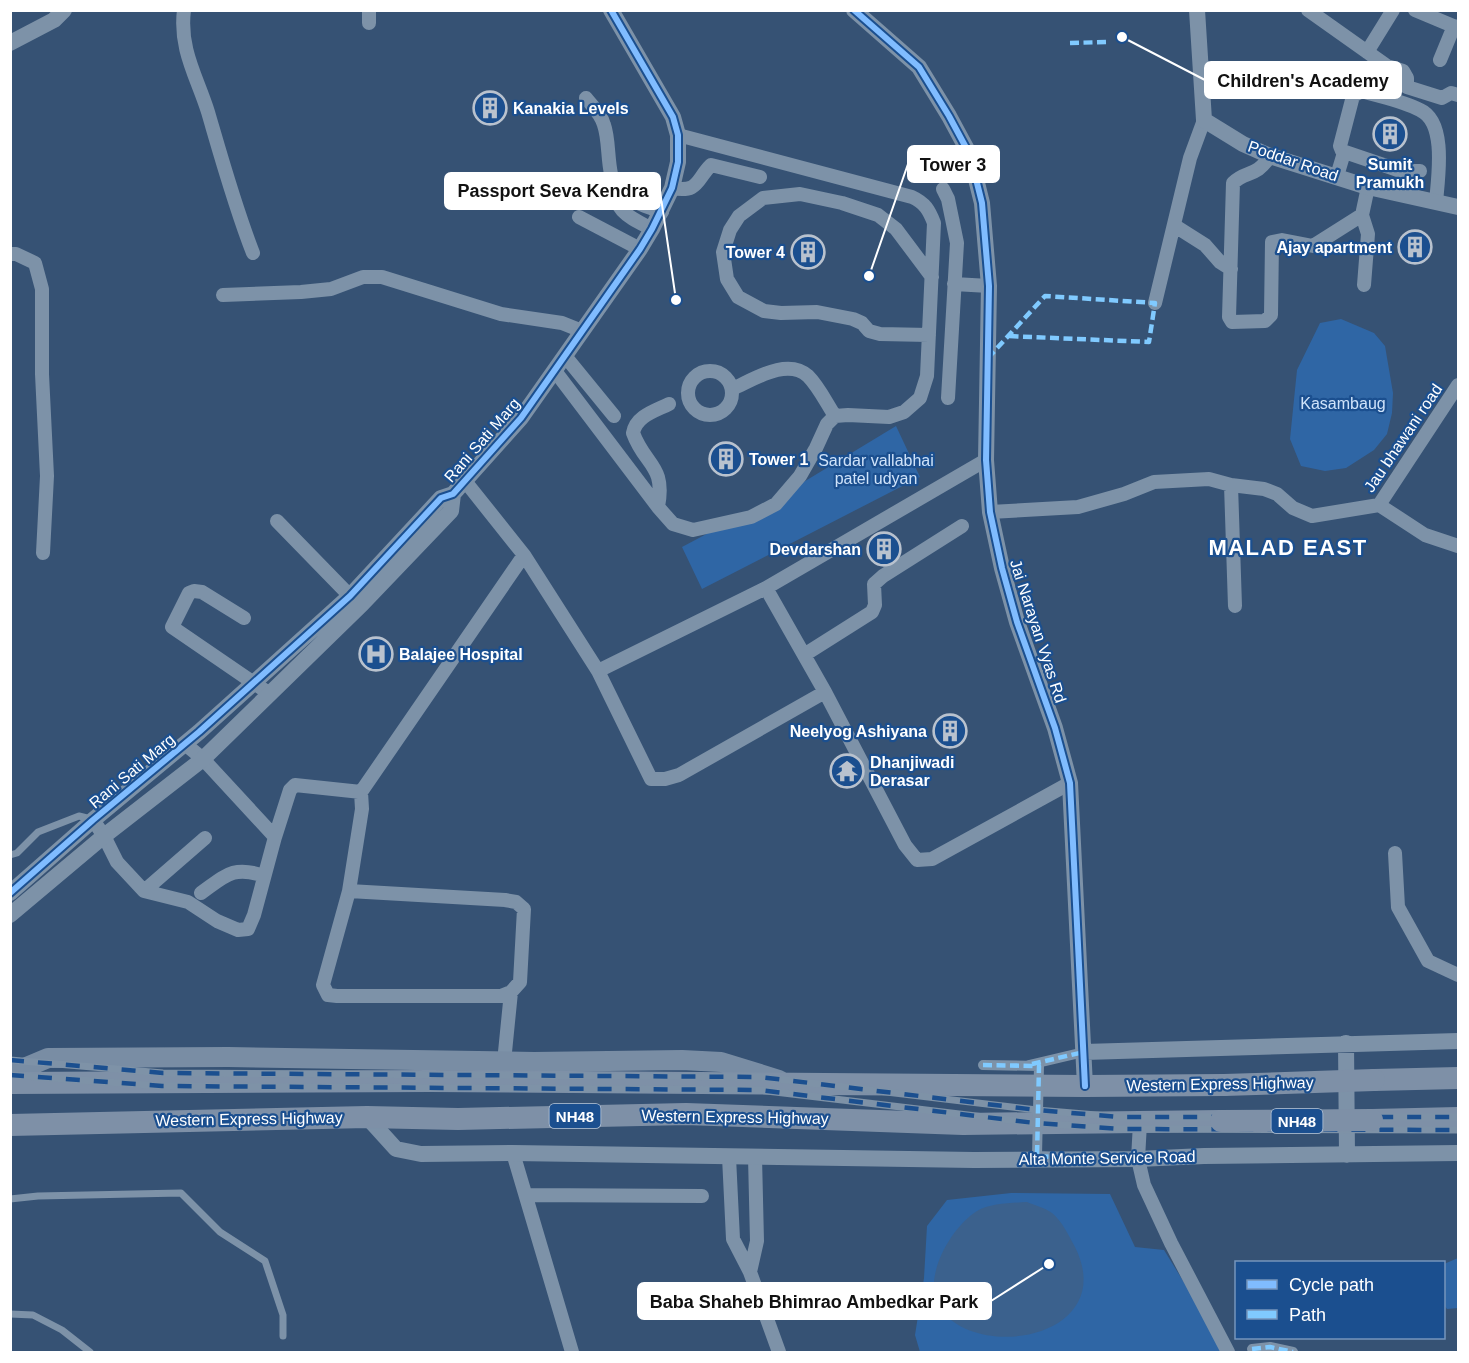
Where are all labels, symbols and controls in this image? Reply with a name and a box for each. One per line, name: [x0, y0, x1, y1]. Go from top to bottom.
callout: Children's Academy: [1205, 62, 1401, 98]
text: Children's Academy: [1217, 71, 1389, 91]
building icon: Kanakia Levels: [472, 90, 508, 126]
place label: Kanakia Levels: [513, 100, 629, 117]
building icon: Sumit Pramukh: [1372, 116, 1408, 152]
street label: Poddar Road: [1246, 138, 1340, 184]
callout: Tower 3: [908, 146, 999, 182]
text: Tower 3: [920, 155, 986, 175]
place label: Sumit Pramukh: [1356, 156, 1424, 191]
callout: Passport Seva Kendra: [445, 173, 660, 209]
text: Passport Seva Kendra: [457, 181, 650, 201]
building icon: Ajay apartment: [1397, 229, 1433, 265]
building icon: Tower 4: [790, 234, 826, 270]
place label: Ajay apartment: [1276, 239, 1393, 256]
place label: Tower 4: [726, 244, 785, 261]
street label: Jau bhawani road: [1361, 381, 1445, 495]
street label: Rani Sati Marg: [441, 394, 523, 486]
park label: Kasambaug: [1300, 395, 1386, 412]
building icon: Tower 1: [708, 441, 744, 477]
place label: Tower 1: [749, 451, 808, 468]
park label: Sardar vallabhai patel udyan: [818, 452, 934, 487]
building icon: Devdarshan: [866, 531, 902, 567]
district label: MALAD EAST: [1208, 535, 1368, 560]
place label: Devdarshan: [769, 541, 861, 558]
street label: Jai Narayan Vyas Rd: [1007, 557, 1069, 705]
hospital icon: Balajee Hospital: [358, 636, 394, 672]
place label: Balajee Hospital: [399, 646, 523, 663]
building icon: Neelyog Ashiyana: [932, 713, 968, 749]
place label: Neelyog Ashiyana: [790, 723, 927, 740]
street label: Rani Sati Marg: [86, 730, 178, 812]
temple icon: Dhanjiwadi Derasar: [829, 753, 865, 789]
place label: Dhanjiwadi Derasar: [870, 754, 954, 789]
street label: Western Express Highway: [1126, 1074, 1314, 1094]
road number: NH48: [550, 1104, 600, 1128]
street label: Western Express Highway: [641, 1107, 829, 1127]
street label: Western Express Highway: [155, 1109, 343, 1129]
road number: NH48: [1272, 1109, 1322, 1133]
street label: Alta Monte Service Road: [1018, 1148, 1196, 1168]
legend: [1235, 1261, 1445, 1339]
text: Cycle path: [1289, 1275, 1374, 1295]
callout: Baba Shaheb Bhimrao Ambedkar Park: [638, 1283, 991, 1319]
text: Baba Shaheb Bhimrao Ambedkar Park: [650, 1292, 979, 1312]
text: Path: [1289, 1305, 1326, 1325]

